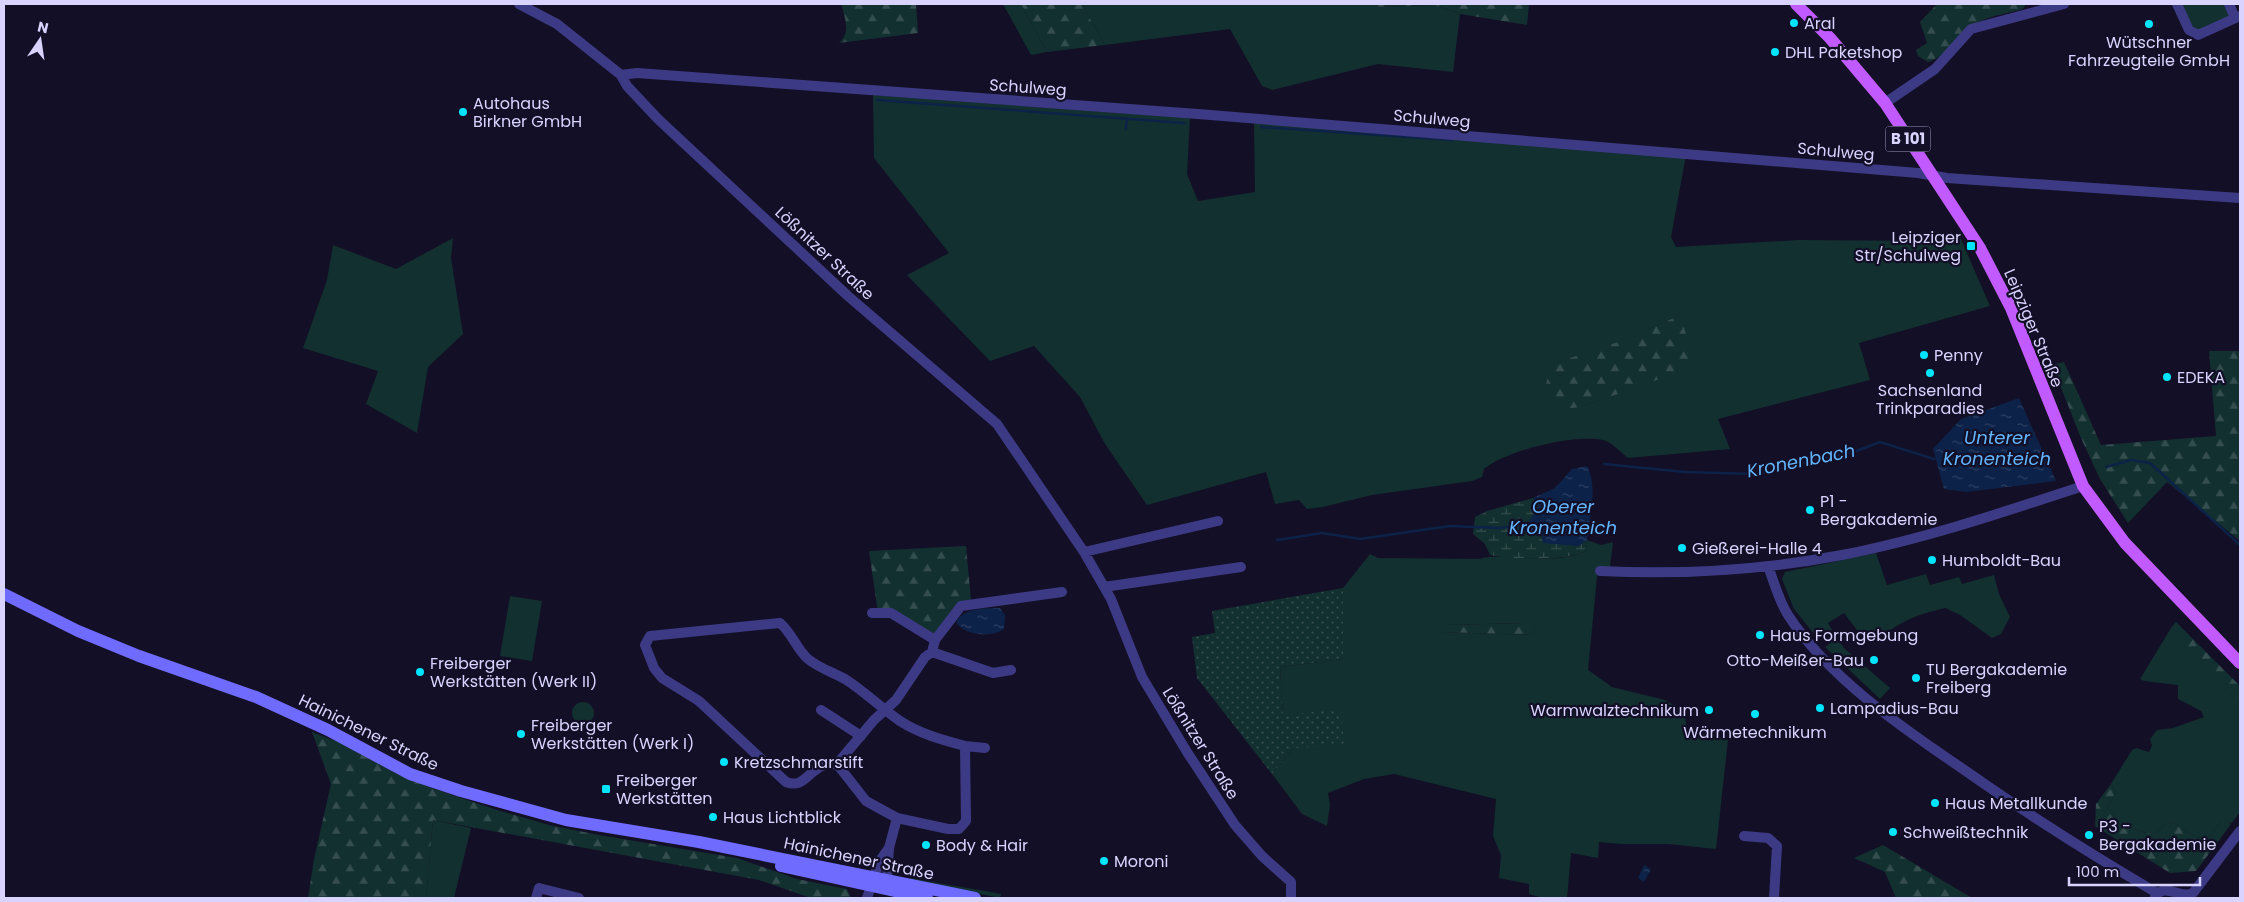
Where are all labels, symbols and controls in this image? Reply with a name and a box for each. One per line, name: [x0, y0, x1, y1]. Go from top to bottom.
place label: Aral: [1804, 12, 1836, 35]
north arrow: [15, 15, 65, 65]
text: N: [36, 16, 50, 38]
marker: Aral: [1788, 17, 1800, 29]
marker: Wütschner Fahrzeugteile GmbH: [2143, 18, 2155, 30]
place label: Wütschner Fahrzeugteile GmbH: [2068, 31, 2230, 72]
place label: DHL Paketshop: [1785, 41, 1902, 64]
marker: DHL Paketshop: [1769, 46, 1781, 58]
street label: Schulweg: [989, 73, 1067, 102]
place label: Autohaus Birkner GmbH: [473, 92, 582, 133]
street label: Schulweg: [1392, 104, 1472, 133]
marker: Autohaus Birkner GmbH: [457, 106, 469, 118]
road number: B 101: [1886, 126, 1930, 152]
street label: Schulweg: [1796, 137, 1876, 166]
street label: Lößnitzer Straße: [770, 201, 879, 306]
place label: Leipziger Str/Schulweg: [1855, 226, 1961, 267]
marker: Leipziger Str/Schulweg: [1965, 240, 1977, 252]
street label: Leipziger Straße: [1998, 265, 2069, 391]
place label: Penny: [1934, 344, 1983, 367]
marker: Penny: [1918, 349, 1930, 361]
place label: EDEKA: [2177, 366, 2225, 389]
marker: Sachsenland Trinkparadies: [1924, 367, 1936, 379]
marker: EDEKA: [2161, 371, 2173, 383]
place label: Sachsenland Trinkparadies: [1876, 379, 1984, 420]
water label: Unterer Kronenteich: [1943, 425, 2051, 471]
water label: Kronenbach: [1745, 438, 1857, 483]
place label: P1 - Bergakademie: [1820, 490, 1938, 531]
water label: Oberer Kronenteich: [1509, 494, 1617, 540]
marker: P1 - Bergakademie: [1804, 504, 1816, 516]
place label: Gießerei-Halle 4: [1692, 537, 1822, 560]
marker: Gießerei-Halle 4: [1676, 542, 1688, 554]
place label: Humboldt-Bau: [1942, 549, 2061, 572]
marker: Humboldt-Bau: [1926, 554, 1938, 566]
place label: Haus Formgebung: [1770, 624, 1918, 647]
marker: Haus Formgebung: [1754, 629, 1766, 641]
place label: Otto-Meißer-Bau: [1727, 649, 1864, 672]
place label: Freiberger Werkstätten (Werk II): [430, 652, 597, 693]
marker: Otto-Meißer-Bau: [1868, 654, 1880, 666]
place label: TU Bergakademie Freiberg: [1926, 658, 2067, 699]
marker: Freiberger Werkstätten (Werk II): [414, 666, 426, 678]
marker: TU Bergakademie Freiberg: [1910, 672, 1922, 684]
street label: Lößnitzer Straße: [1157, 683, 1244, 804]
street label: Hainichener Straße: [295, 689, 443, 776]
place label: Lampadius-Bau: [1830, 697, 1959, 720]
place label: Warmwalztechnikum: [1530, 699, 1699, 722]
marker: Lampadius-Bau: [1814, 702, 1826, 714]
marker: Warmwalztechnikum: [1703, 704, 1715, 716]
marker: Wärmetechnikum: [1749, 708, 1761, 720]
place label: Freiberger Werkstätten (Werk I): [531, 714, 694, 755]
place label: Wärmetechnikum: [1683, 721, 1827, 744]
marker: Freiberger Werkstätten (Werk I): [515, 728, 527, 740]
place label: Kretzschmarstift: [734, 751, 864, 774]
marker: Kretzschmarstift: [718, 756, 730, 768]
place label: Freiberger Werkstätten: [616, 769, 713, 810]
marker: Freiberger Werkstätten: [600, 783, 612, 795]
place label: Haus Metallkunde: [1945, 792, 2087, 815]
marker: Haus Metallkunde: [1929, 797, 1941, 809]
place label: Haus Lichtblick: [723, 806, 842, 829]
marker: Haus Lichtblick: [707, 811, 719, 823]
place label: P3 - Bergakademie: [2099, 815, 2217, 856]
place label: Schweißtechnik: [1903, 821, 2029, 844]
marker: Schweißtechnik: [1887, 826, 1899, 838]
marker: P3 - Bergakademie: [2083, 829, 2095, 841]
street label: Hainichener Straße: [782, 831, 936, 886]
place label: Body & Hair: [936, 834, 1028, 857]
marker: Body & Hair: [920, 839, 932, 851]
place label: Moroni: [1114, 850, 1168, 873]
scale bar: [2069, 854, 2200, 886]
marker: Moroni: [1098, 855, 1110, 867]
text: 100 m: [2076, 861, 2119, 882]

